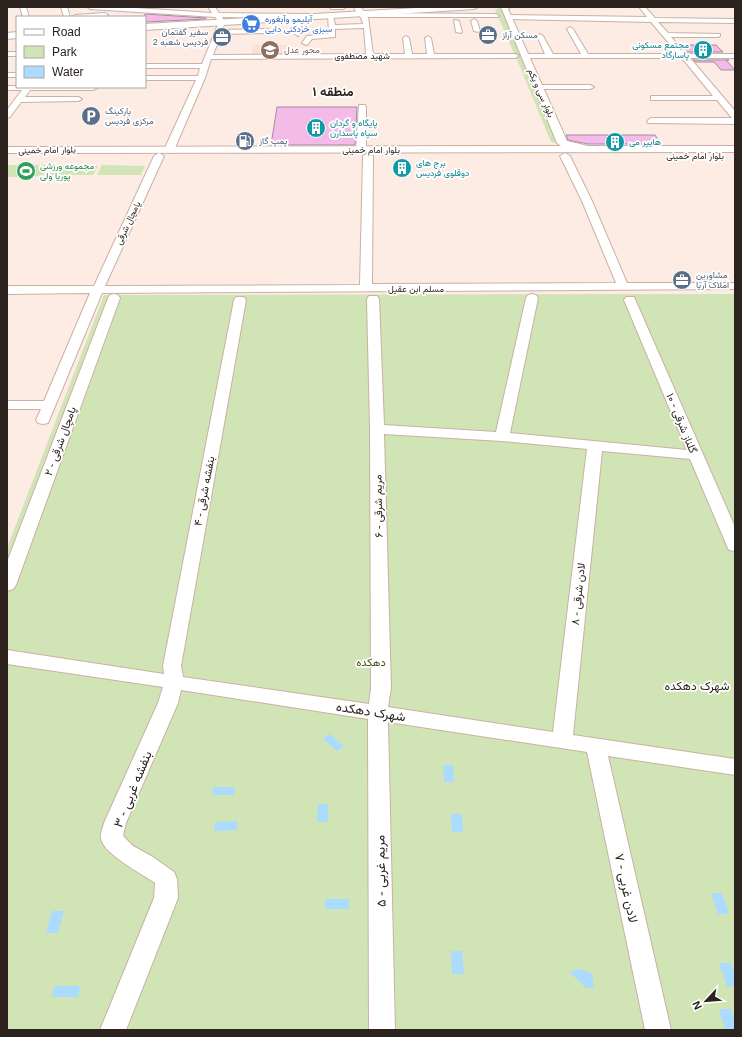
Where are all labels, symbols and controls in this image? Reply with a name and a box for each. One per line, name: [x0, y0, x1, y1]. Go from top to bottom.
supermarket icon: آبلیمو وآبغوره سبزی خردکنی دایی: [240, 13, 262, 35]
place label: آبلیمو وآبغوره سبزی خردکنی دایی: [265, 14, 332, 35]
legend: [16, 16, 146, 88]
office icon: مسکن آراز: [477, 24, 499, 46]
text: Road: [52, 25, 81, 39]
office icon: سفیر گفتمان فردیس شعبه 2: [211, 26, 233, 48]
place label: سفیر گفتمان فردیس شعبه 2: [153, 27, 208, 48]
place label: مسکن آراز: [501, 30, 538, 41]
school or university icon: محور عدل: [259, 39, 281, 61]
building icon: مجتمع مسکونی پاسارگاد: [692, 39, 714, 61]
place label: مجتمع مسکونی پاسارگاد: [632, 40, 689, 61]
text: Park: [52, 45, 78, 59]
place label: محور عدل: [284, 45, 320, 56]
street label: شهید مصطفوی: [334, 51, 390, 62]
text: Water: [52, 65, 84, 79]
street label: بلوار سی و یکم: [525, 67, 556, 120]
district label: منطقه ۱: [312, 84, 354, 99]
parking icon: پارکینگ مرکزی فردیس: [80, 105, 102, 127]
place label: پارکینگ مرکزی فردیس: [105, 106, 154, 127]
building icon: پایگاه و گردان سپاه پاسدارن: [305, 117, 327, 139]
place label: پایگاه و گردان سپاه پاسدارن: [330, 118, 378, 139]
fuel station icon: پمپ گاز: [234, 130, 256, 152]
building icon: هایپر می: [604, 131, 626, 153]
place label: پمپ گاز: [258, 136, 287, 147]
place label: هایپر می: [629, 137, 661, 148]
street label: بلوار امام خمینی: [18, 144, 76, 157]
street label: بلوار امام خمینی: [342, 145, 400, 156]
street label: بلوار امام خمینی: [666, 151, 724, 162]
building icon: برج های دوقلوی فردیس: [391, 157, 413, 179]
place label: برج های دوقلوی فردیس: [416, 158, 469, 179]
sports icon: مجموعه ورزشی پوریا ولی: [15, 160, 37, 182]
place label: مجموعه ورزشی پوریا ولی: [40, 161, 94, 182]
street label: پامچال شرقی: [114, 200, 143, 247]
office icon: مشاورین املاک آریا: [671, 269, 693, 291]
place label: مشاورین املاک آریا: [696, 270, 729, 291]
street label: مسلم ابن عقیل: [388, 284, 444, 295]
street label: گلناز شرقی - ۱۰: [664, 391, 700, 455]
street label: پامچال شرقی - ۲: [42, 405, 80, 478]
street label: بنفشه شرقی - ۴: [191, 455, 218, 527]
street label: مریم شرقی - ۶: [371, 474, 387, 538]
street label: لادن شرقی - ۸: [569, 562, 588, 626]
park label: دهکده: [356, 656, 386, 668]
district label: شهرک دهکده: [665, 679, 729, 694]
street label: شهرک دهکده: [335, 699, 407, 725]
street label: بنفشه غربی - ۳: [110, 749, 156, 830]
street label: مریم غربی - ۵: [372, 835, 390, 907]
street label: لادن غربی - ۷: [611, 852, 641, 924]
north arrow: [686, 981, 726, 1021]
text: N: [690, 999, 704, 1012]

